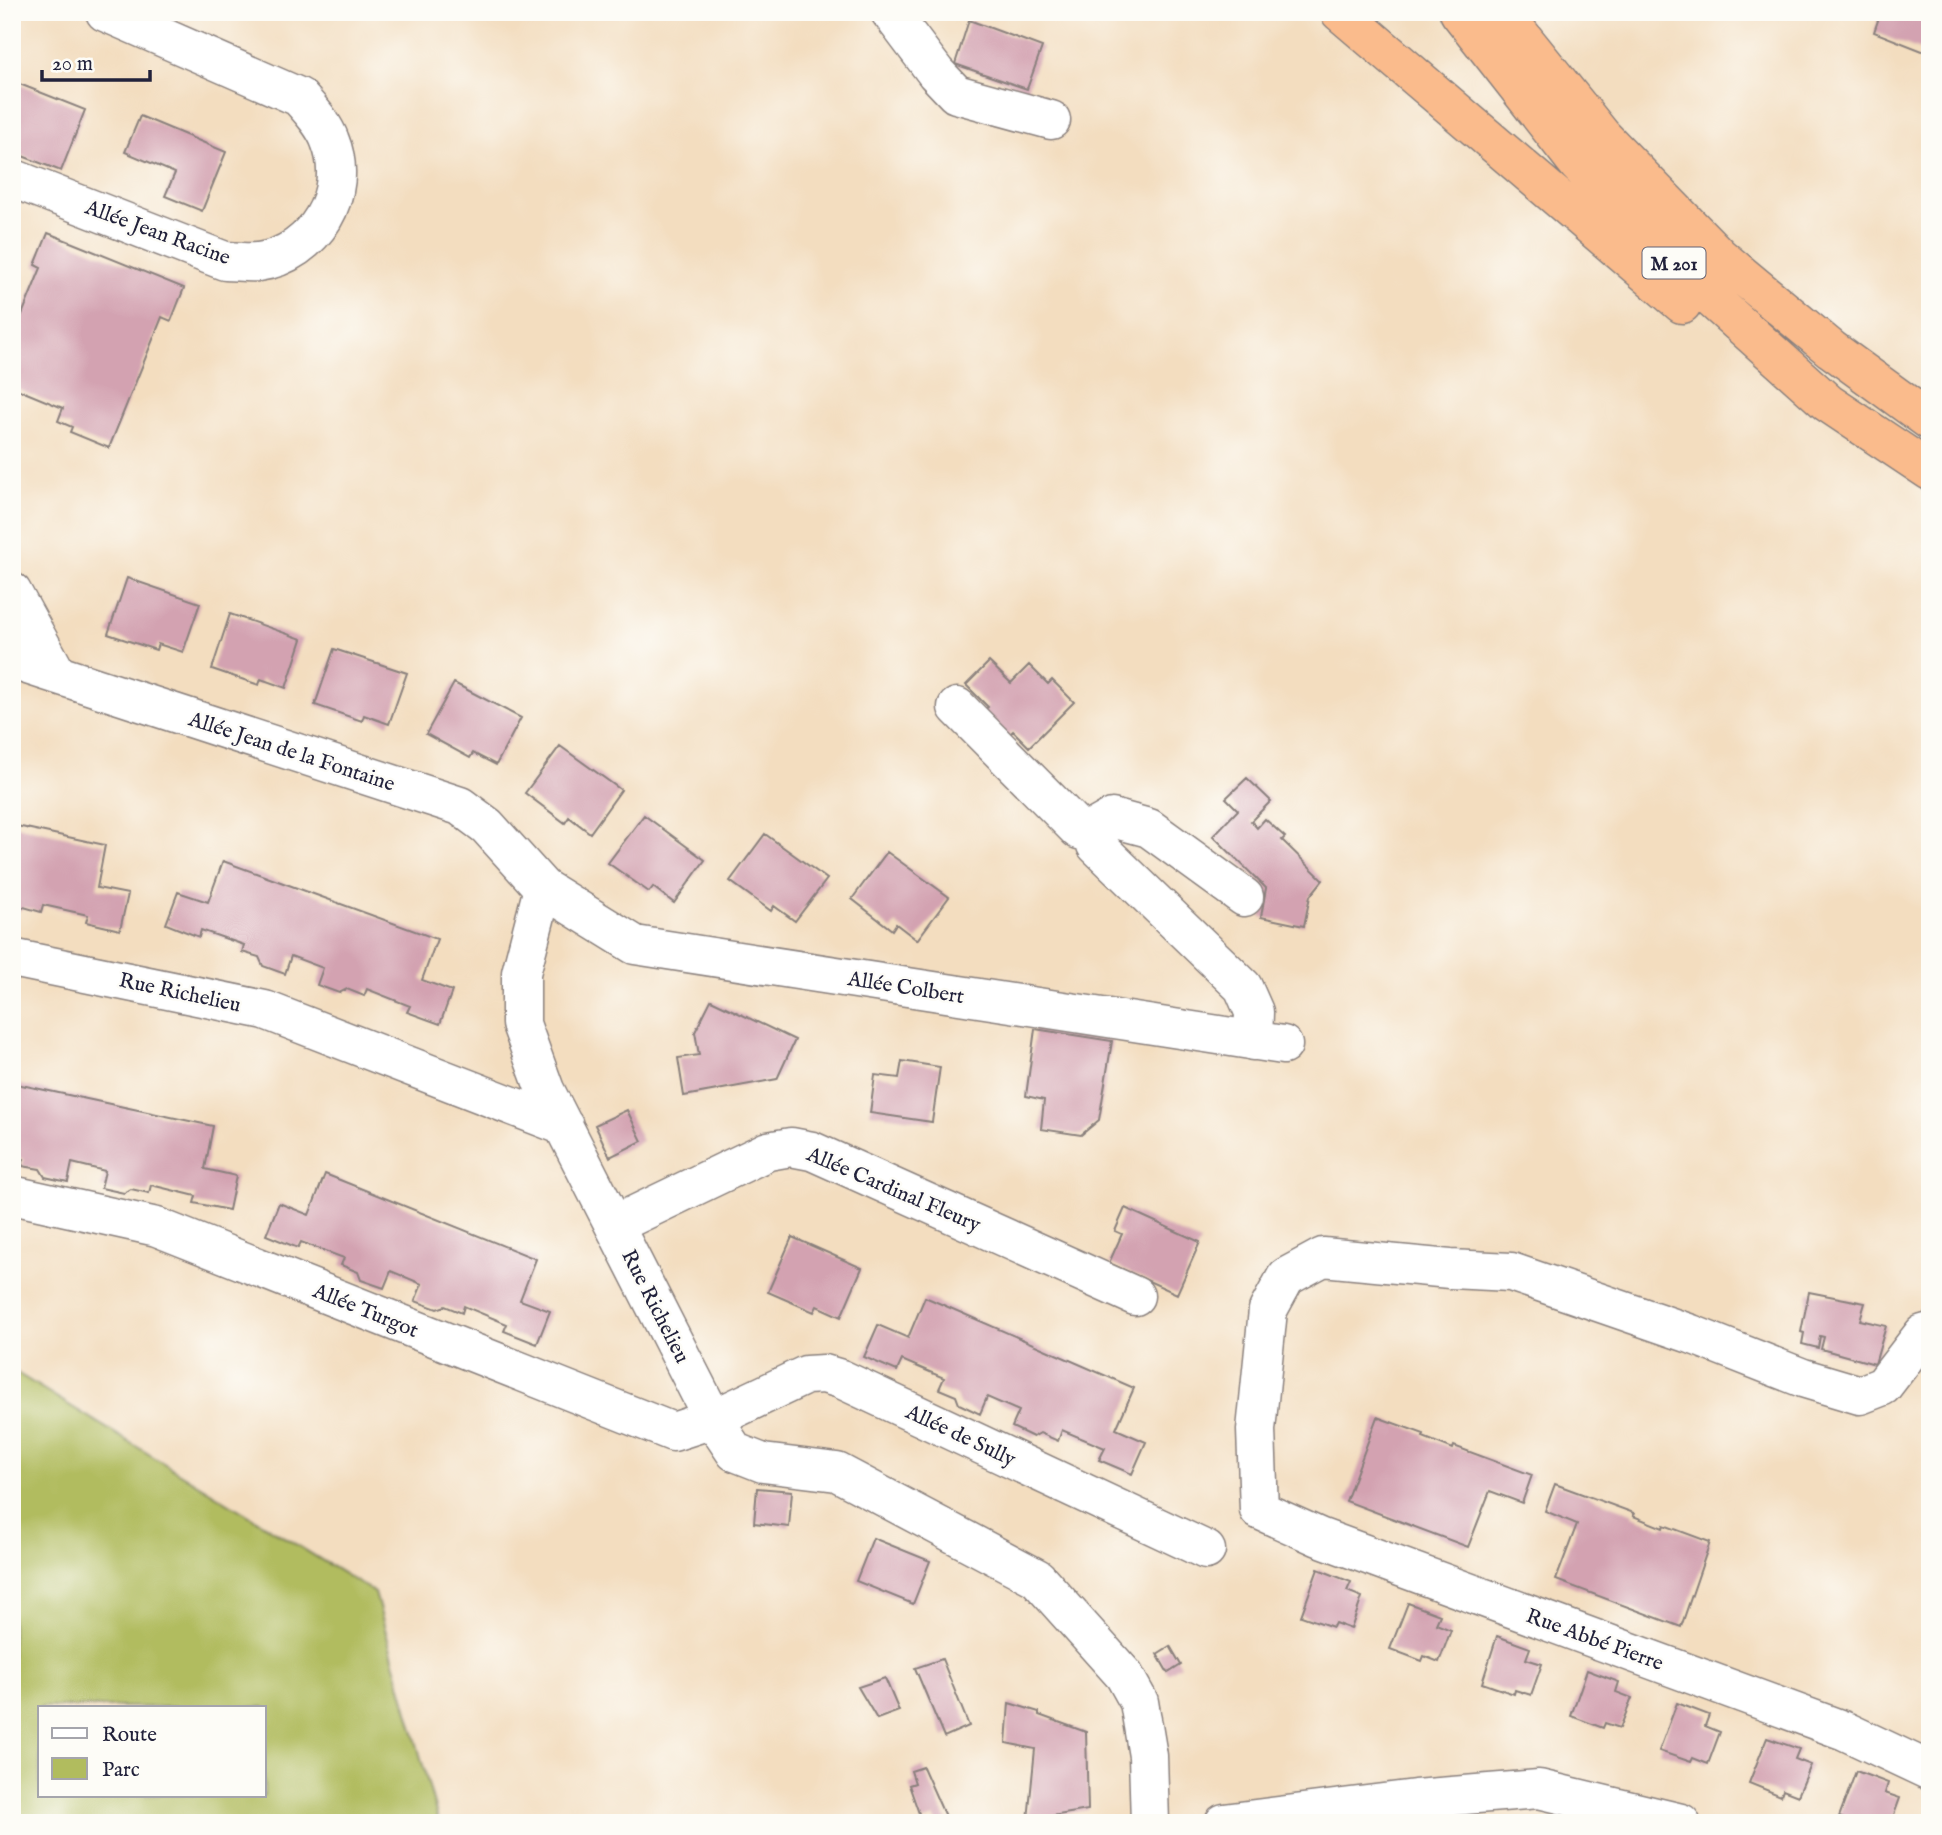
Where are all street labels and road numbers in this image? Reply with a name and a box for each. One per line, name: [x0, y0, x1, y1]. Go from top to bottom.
street label: Allée Jean Racine: [80, 194, 234, 272]
road number: M 201: [1642, 247, 1706, 278]
street label: Allée Jean de la Fontaine: [184, 706, 398, 799]
street label: Allée Colbert: [845, 966, 966, 1011]
street label: Rue Richelieu: [116, 967, 243, 1020]
street label: Allée Cardinal Fleury: [802, 1141, 985, 1239]
street label: Rue Richelieu: [614, 1245, 695, 1368]
street label: Allée Turgot: [308, 1278, 422, 1345]
street label: Allée de Sully: [900, 1399, 1020, 1474]
street label: Rue Abbé Pierre: [1522, 1603, 1667, 1678]

